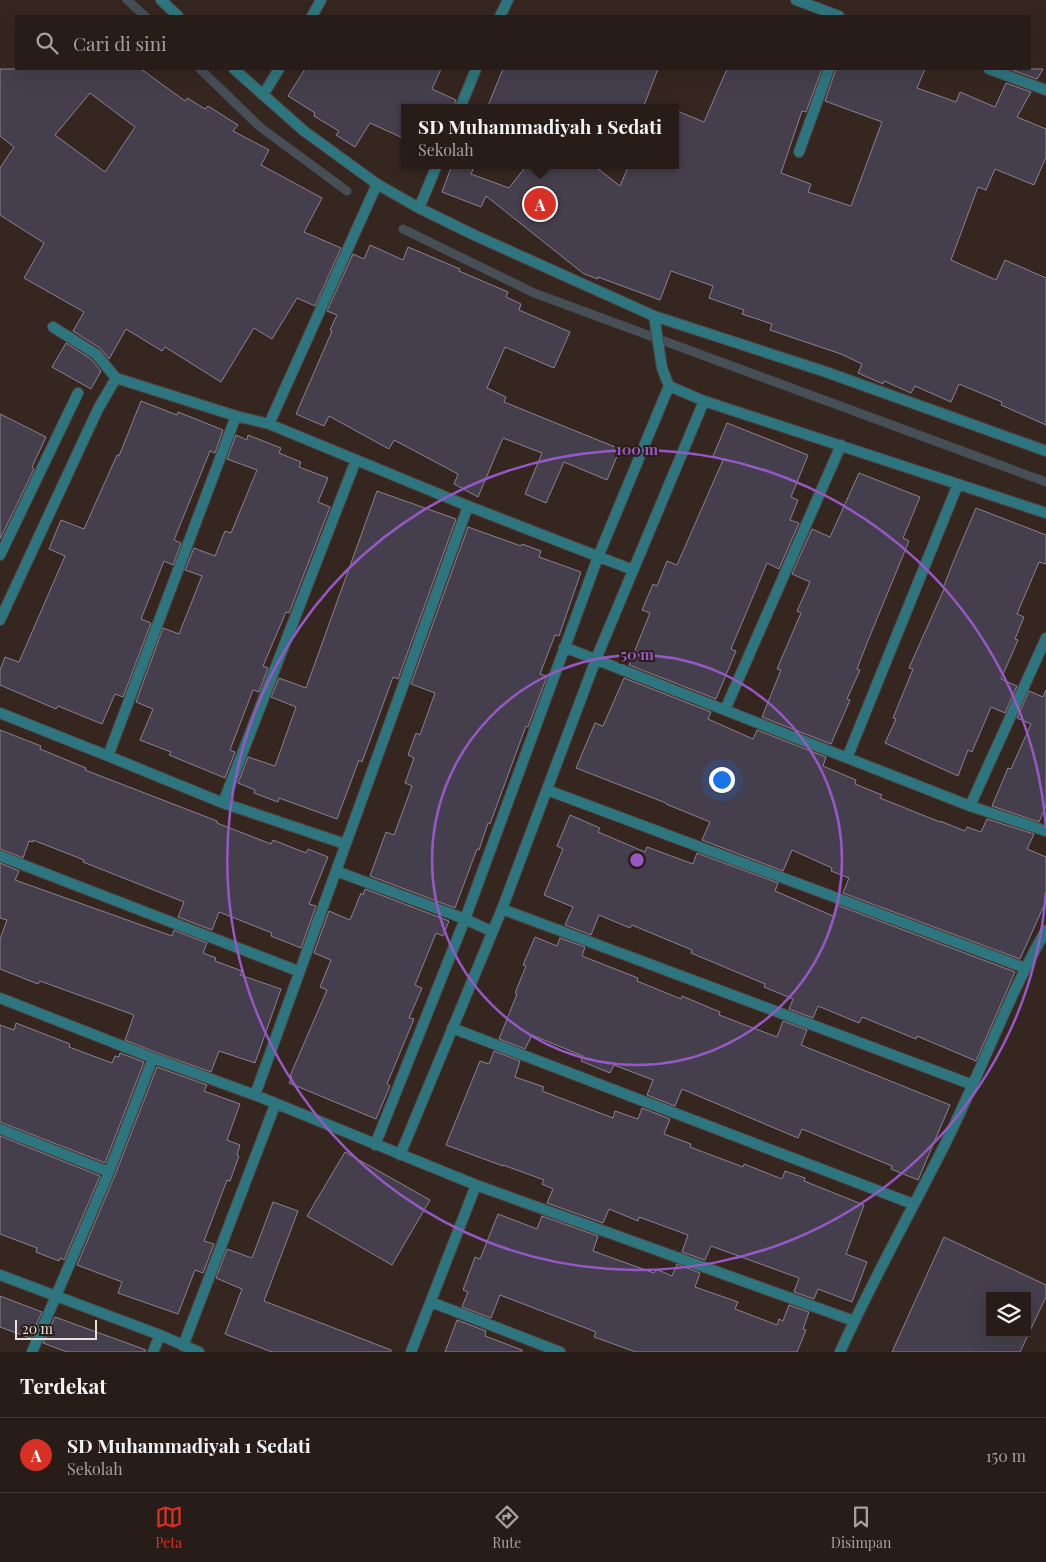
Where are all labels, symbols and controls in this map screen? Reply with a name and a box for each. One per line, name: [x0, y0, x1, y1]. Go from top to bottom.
search box: [15, 15, 1031, 70]
icon: search: [33, 29, 61, 57]
text: Cari di sini: [73, 30, 167, 56]
popup: [401, 104, 679, 169]
text: SD Muhammadiyah 1 Sedati: [418, 113, 662, 139]
text: Sekolah: [418, 139, 474, 160]
pin: A: [524, 185, 556, 223]
text: 100 m: [616, 439, 659, 459]
text: 50 m: [620, 644, 654, 664]
your location: [709, 767, 735, 793]
centre of rings: [628, 851, 646, 869]
map controls: [986, 1292, 1031, 1337]
button: layers: [986, 1292, 1031, 1337]
scale bar: [15, 1317, 98, 1340]
text: 20 m: [22, 1319, 53, 1338]
text: Terdekat: [20, 1371, 107, 1399]
text: SD Muhammadiyah 1 Sedati: [67, 1432, 311, 1458]
text: A: [31, 1445, 41, 1466]
text: 150 m: [986, 1445, 1026, 1466]
text: Sekolah: [67, 1458, 123, 1479]
tab: Peta: [155, 1503, 183, 1552]
tab: Rute: [492, 1503, 521, 1552]
tab: Disimpan: [831, 1503, 891, 1552]

